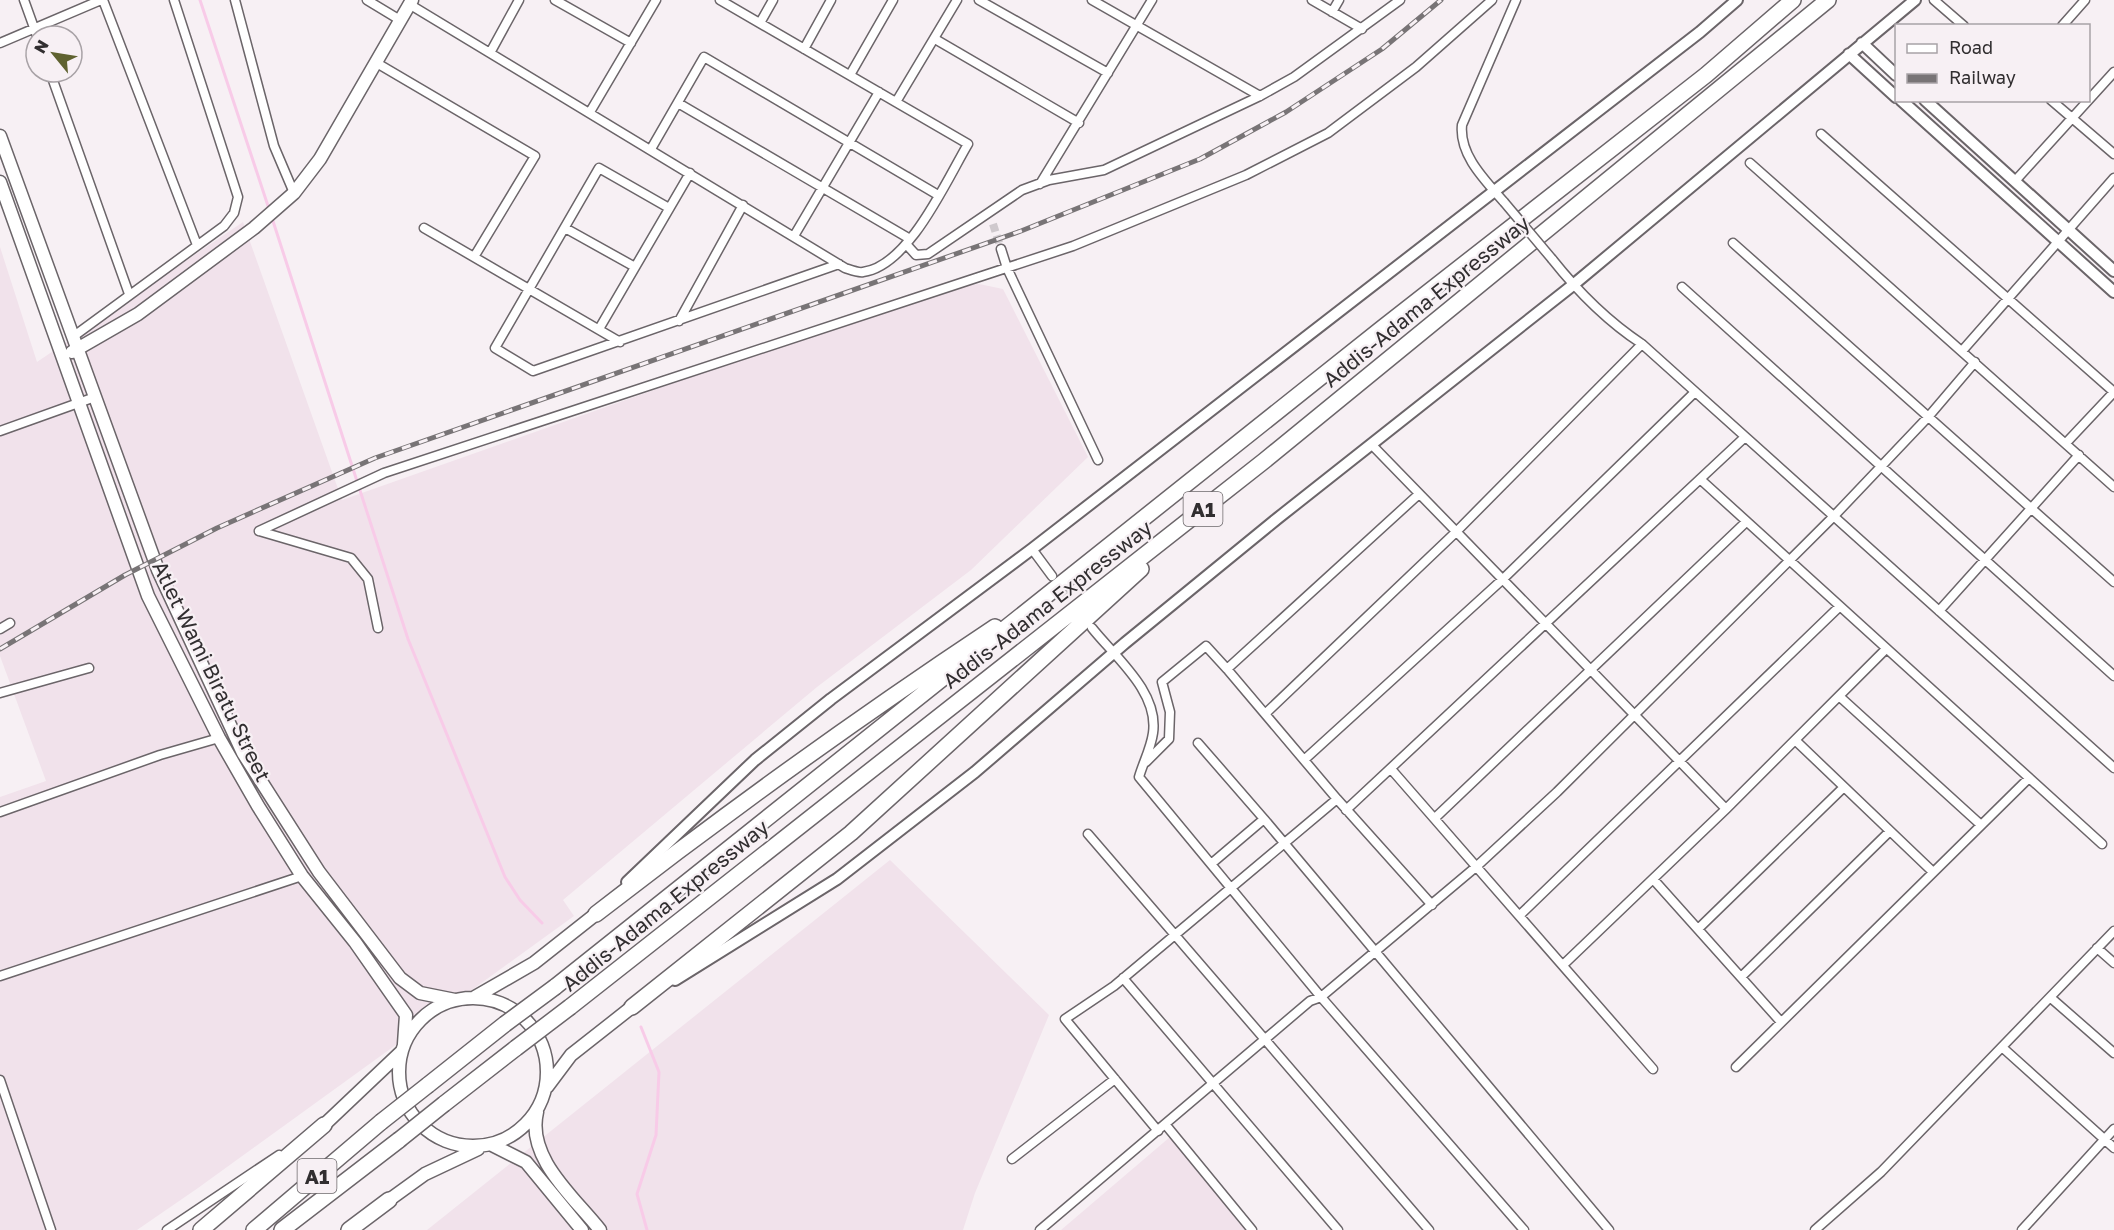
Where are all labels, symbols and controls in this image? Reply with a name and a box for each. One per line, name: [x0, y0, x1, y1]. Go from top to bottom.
north arrow: [24, 24, 84, 84]
legend: [1895, 24, 2090, 102]
text: N: [29, 36, 53, 57]
text: Road: [1949, 36, 1993, 58]
text: Railway: [1949, 66, 2016, 88]
street label: Addis-Adama Expressway: [1317, 209, 1535, 392]
road number: A1: [1184, 492, 1222, 526]
street label: Addis-Adama Expressway: [937, 514, 1157, 694]
street label: Atlet Wami Biratu Street: [147, 556, 277, 786]
street label: Addis-Adama Expressway: [556, 813, 774, 996]
road number: A1: [298, 1159, 336, 1193]

